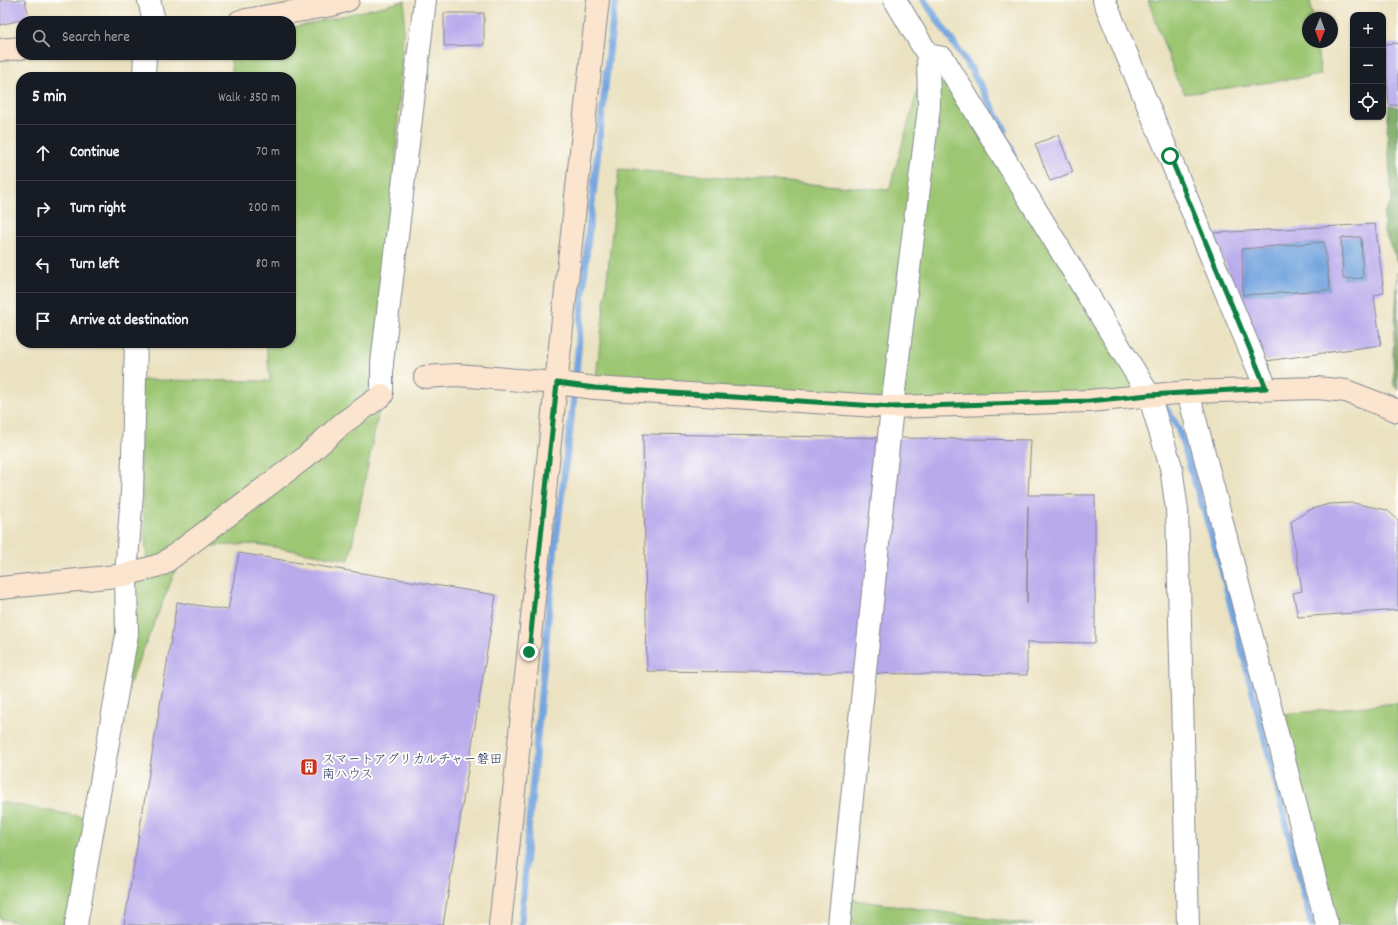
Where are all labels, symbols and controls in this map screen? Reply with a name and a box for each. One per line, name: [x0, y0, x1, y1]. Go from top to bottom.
north arrow: [1302, 12, 1338, 48]
map controls: [1350, 12, 1386, 120]
button: +: [1350, 12, 1386, 48]
search box: [16, 16, 296, 60]
icon: search: [30, 27, 52, 49]
text: Search here: [62, 27, 130, 49]
button: −: [1350, 48, 1386, 84]
button: locate: [1350, 84, 1386, 120]
text: 5 min: [32, 86, 66, 110]
text: Walk · 350 m: [218, 89, 280, 108]
icon: ahead: [32, 142, 54, 164]
text: Continue: [70, 142, 119, 164]
text: 70 m: [256, 143, 280, 162]
route start: [1161, 147, 1179, 165]
icon: right: [32, 198, 54, 220]
text: Turn right: [70, 198, 126, 220]
text: 200 m: [248, 199, 280, 218]
icon: left: [32, 254, 54, 276]
text: Turn left: [70, 254, 119, 276]
text: 80 m: [256, 255, 280, 274]
icon: arrive: [32, 310, 54, 332]
text: Arrive at destination: [70, 310, 188, 332]
route end: [520, 643, 538, 661]
place label: スマートアグリカルチャー磐田 南ハウス: [322, 751, 502, 785]
building icon: スマートアグリカルチャー磐田 南ハウス: [299, 757, 319, 777]

